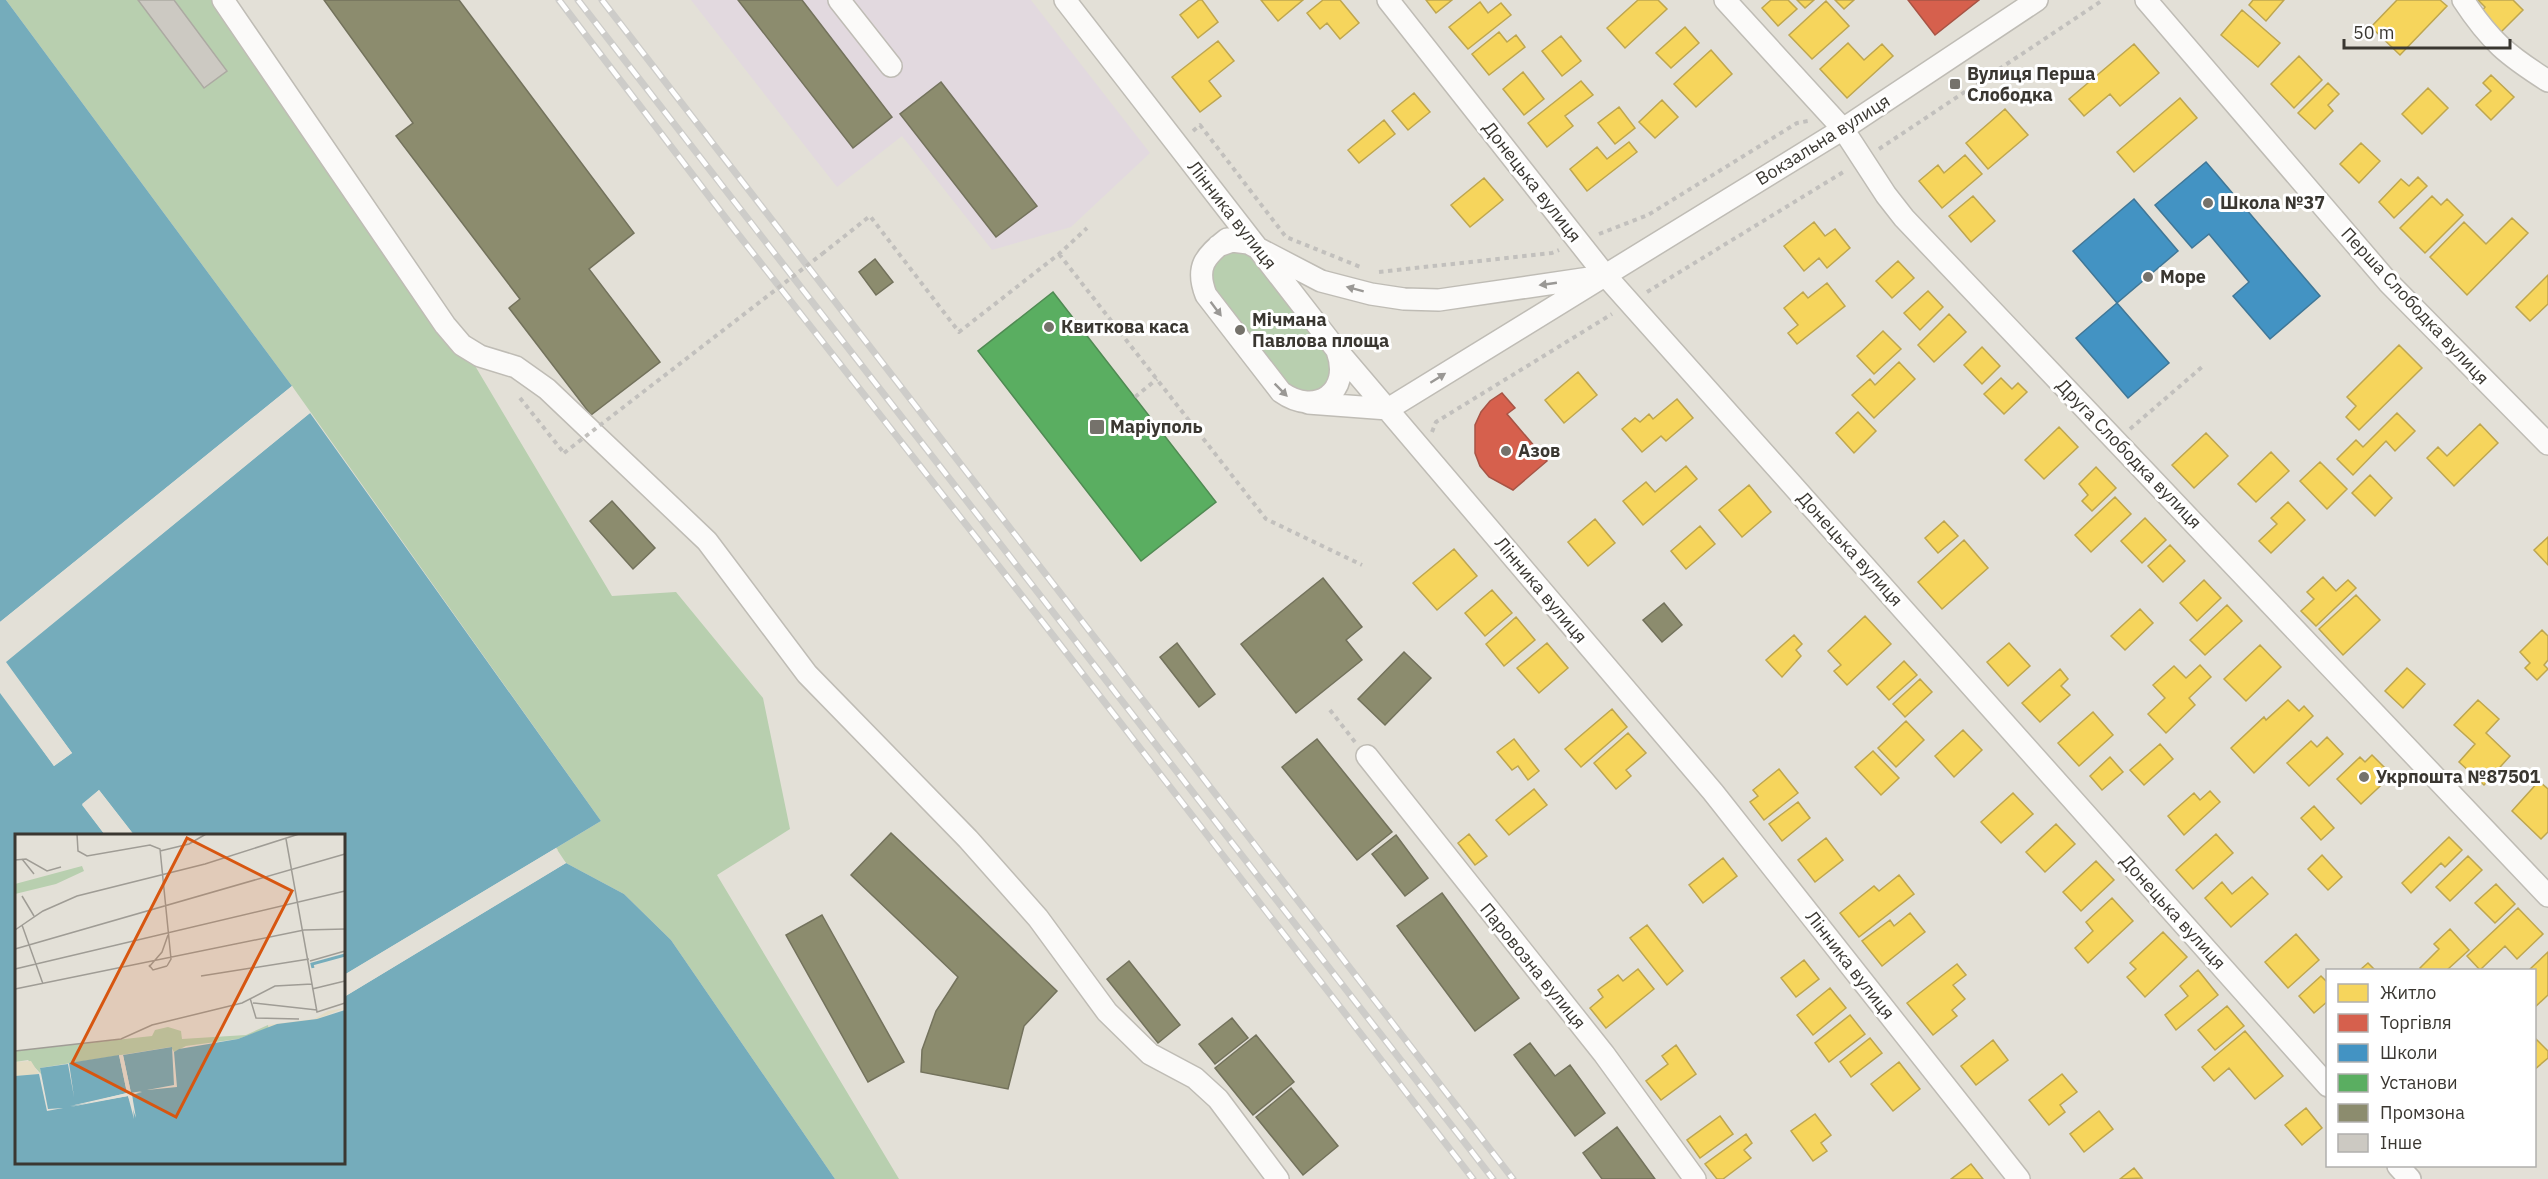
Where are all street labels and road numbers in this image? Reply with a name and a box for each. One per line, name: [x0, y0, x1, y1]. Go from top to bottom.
street label: Вокзальна вулиця: [1751, 89, 1894, 190]
street label: Донецька вулиця: [1478, 117, 1587, 247]
street label: Лінника вулиця: [1183, 156, 1282, 274]
street label: Перша Слободка вулиця: [2336, 222, 2494, 389]
street label: Друга Слободка вулиця: [2052, 374, 2207, 533]
street label: Донецька вулиця: [1793, 486, 1908, 611]
street label: Лінника вулиця: [1490, 532, 1593, 648]
street label: Донецька вулиця: [2116, 849, 2231, 974]
street label: Паровозна вулиця: [1475, 898, 1591, 1033]
street label: Лінника вулиця: [1801, 906, 1900, 1024]

